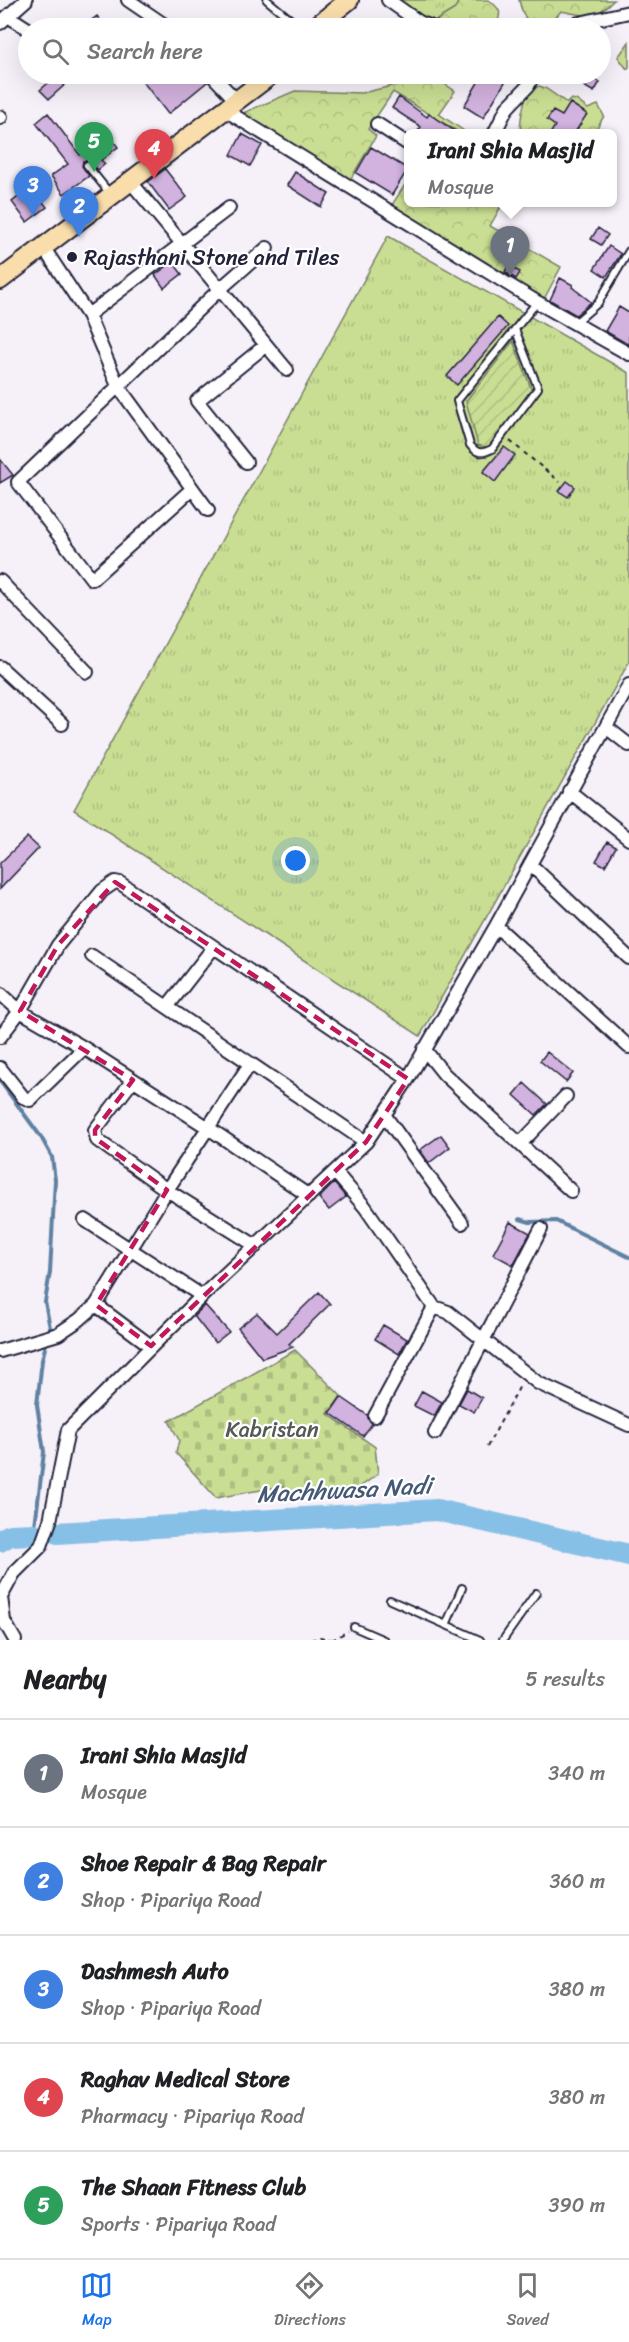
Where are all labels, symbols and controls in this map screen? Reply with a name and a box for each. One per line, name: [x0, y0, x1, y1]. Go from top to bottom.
search box: [18, 18, 611, 84]
text: Search here: [87, 32, 203, 71]
icon: search: [39, 35, 72, 68]
pin: 5: [74, 122, 113, 172]
popup: [404, 129, 617, 207]
pin: 4: [134, 130, 174, 179]
text: Irani Shia Masjid: [428, 131, 593, 170]
pin: 3: [14, 166, 52, 216]
text: Mosque: [428, 170, 494, 205]
pin: 2: [60, 188, 98, 237]
pin: 1: [490, 226, 530, 276]
place label: Rajasthani Stone and Tiles: [84, 238, 340, 277]
marker: Rajasthani Stone and Tiles: [65, 250, 79, 264]
your location: [281, 846, 310, 875]
park label: Kabristan: [225, 1410, 319, 1449]
water label: Machhwasa Nadi: [256, 1464, 437, 1516]
text: Nearby: [24, 1656, 106, 1702]
text: 5 results: [526, 1662, 605, 1697]
text: Irani Shia Masjid: [81, 1736, 246, 1775]
text: 1: [39, 1756, 48, 1791]
text: 340 m: [548, 1756, 605, 1791]
text: Mosque: [81, 1775, 147, 1810]
text: Shoe Repair & Bag Repair: [81, 1844, 326, 1883]
text: 2: [38, 1864, 49, 1899]
text: 360 m: [549, 1864, 605, 1899]
text: Shop · Pipariya Road: [81, 1883, 261, 1918]
text: Dashmesh Auto: [81, 1952, 229, 1991]
text: 3: [38, 1972, 49, 2007]
text: 380 m: [549, 1972, 605, 2007]
text: Shop · Pipariya Road: [81, 1991, 261, 2026]
text: Raghav Medical Store: [81, 2060, 290, 2099]
text: 4: [37, 2080, 50, 2115]
text: 380 m: [549, 2080, 605, 2115]
text: Pharmacy · Pipariya Road: [81, 2099, 304, 2134]
text: The Shaan Fitness Club: [81, 2168, 306, 2207]
text: 5: [37, 2188, 50, 2223]
text: 390 m: [549, 2188, 605, 2223]
text: Sports · Pipariya Road: [81, 2207, 276, 2242]
tab: Map: [80, 2269, 113, 2334]
tab: Directions: [274, 2269, 346, 2334]
tab: Saved: [506, 2269, 549, 2334]

